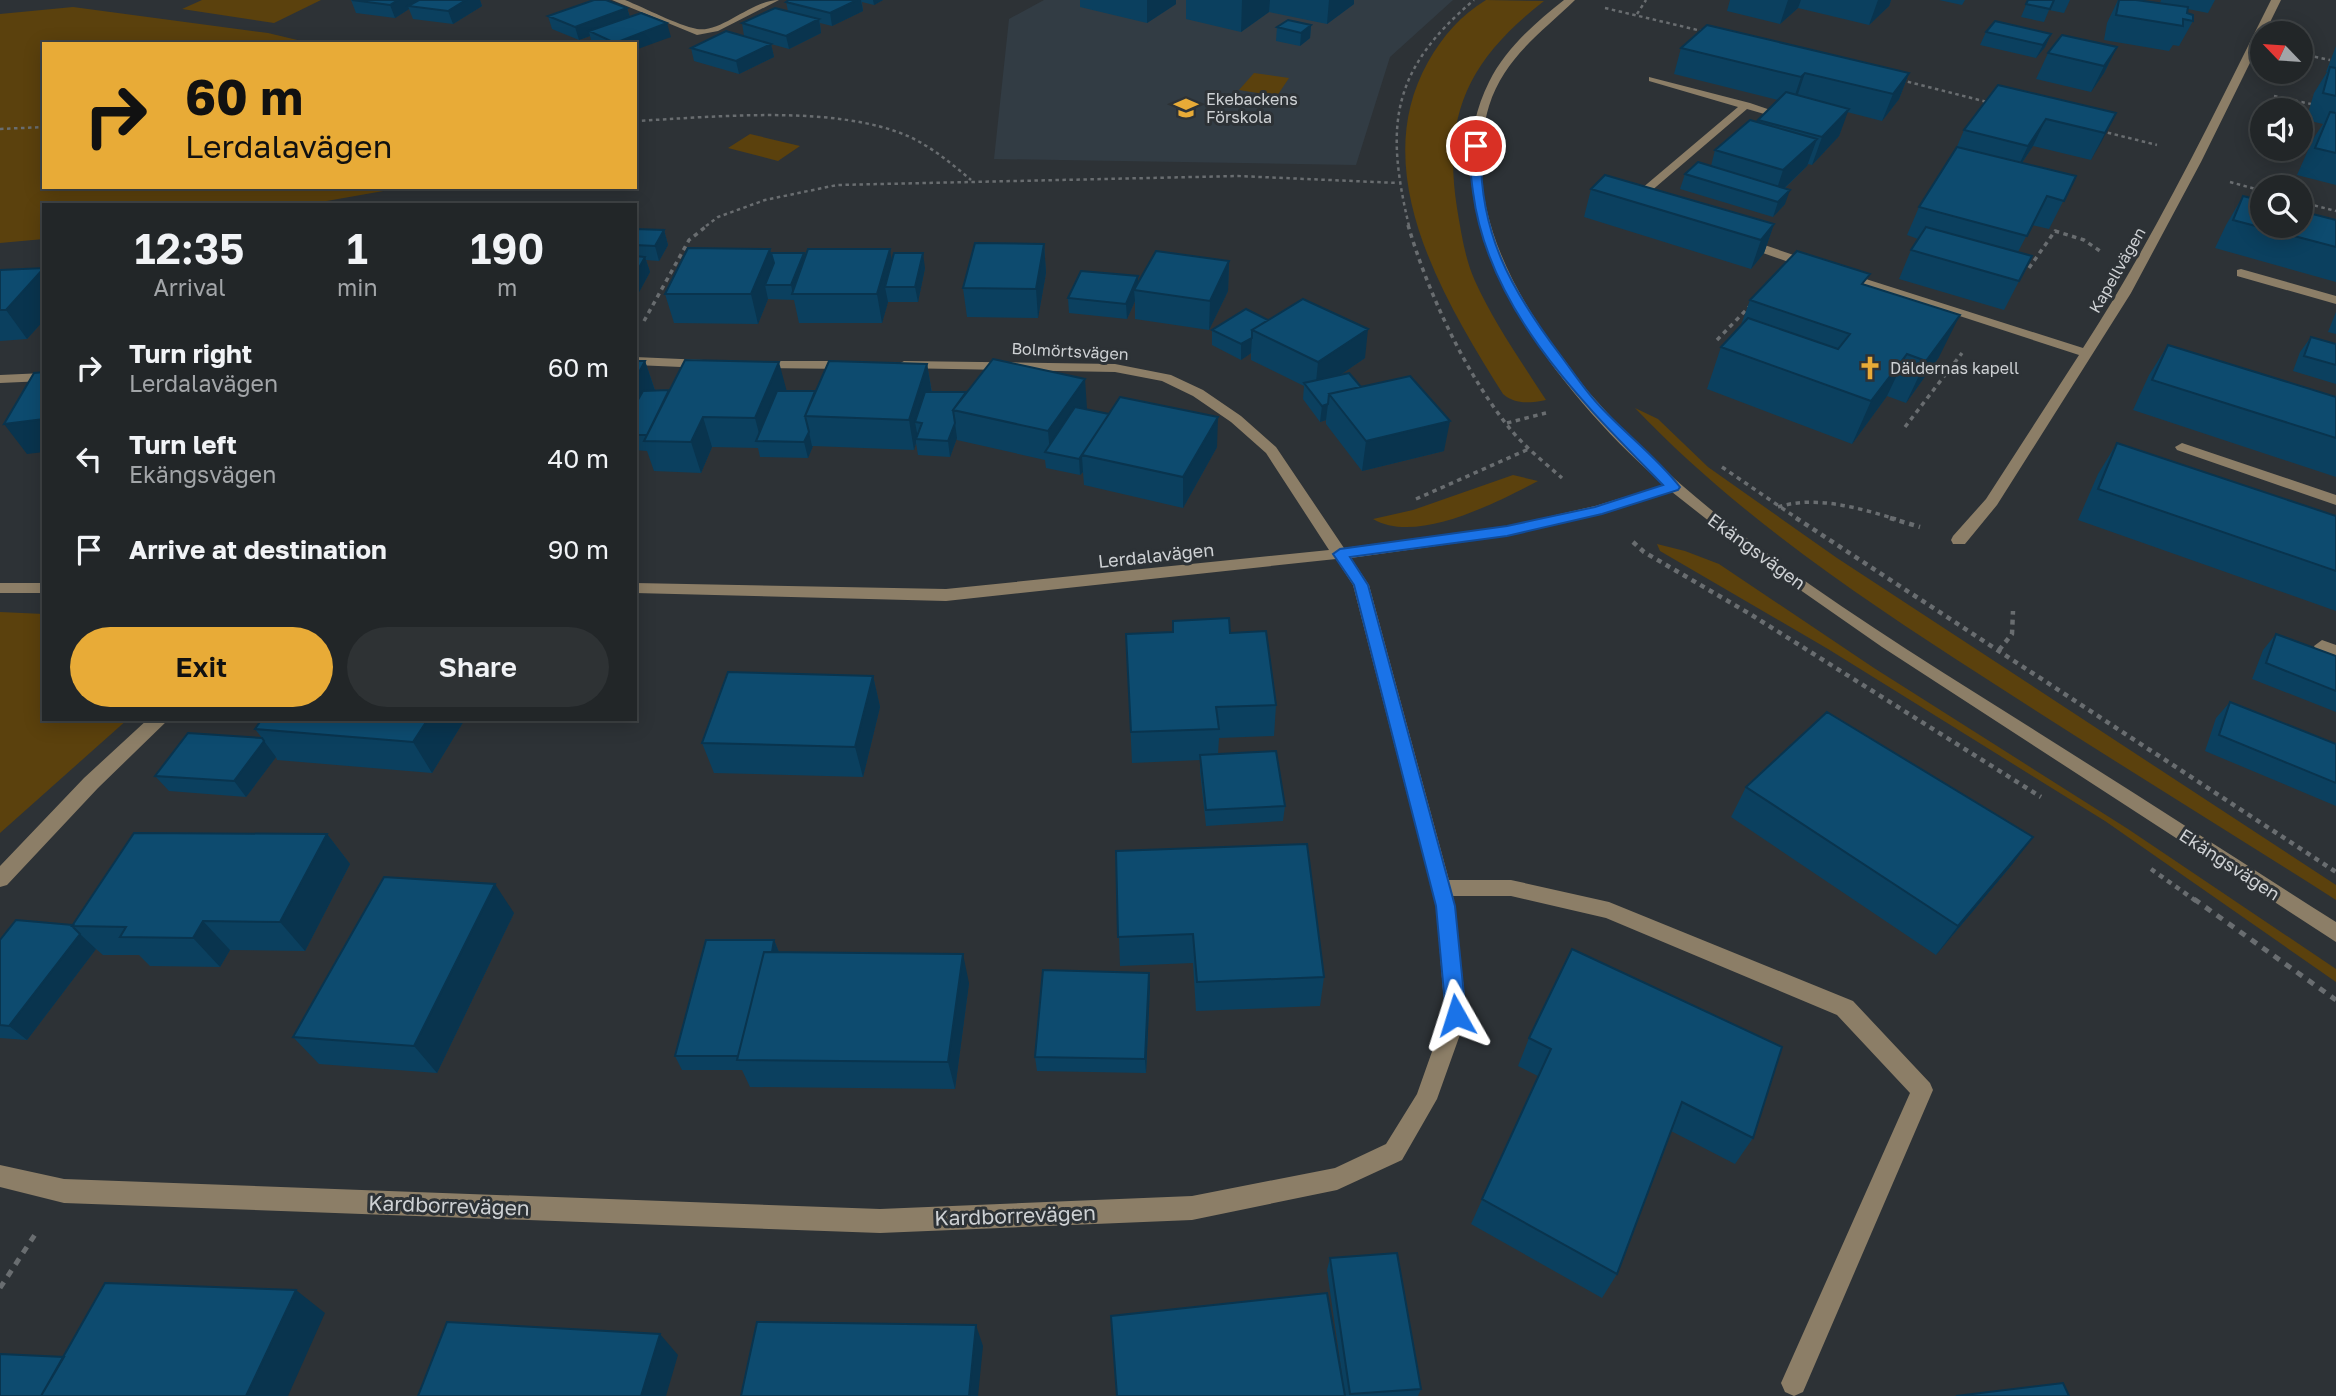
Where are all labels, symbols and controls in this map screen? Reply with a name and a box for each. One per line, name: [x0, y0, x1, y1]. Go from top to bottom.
north arrow: [2250, 21, 2314, 84]
map controls: [2250, 21, 2313, 238]
text: 60 m: [185, 67, 303, 126]
icon: right: [70, 70, 161, 161]
place label: Ekebackens Förskola: [1206, 89, 1298, 127]
school or university icon: Ekebackens Förskola: [1172, 94, 1200, 122]
button: sound: [2250, 98, 2313, 161]
pin: [1446, 116, 1506, 176]
text: Lerdalavägen: [185, 127, 392, 165]
icon: arrive: [1457, 127, 1495, 165]
button: search: [2250, 175, 2313, 238]
text: 12:35: [135, 223, 244, 273]
text: 1: [347, 223, 368, 273]
text: 190: [470, 223, 544, 273]
street label: Kapellvägen: [2084, 224, 2150, 316]
text: Arrival: [153, 273, 226, 301]
text: min: [337, 273, 378, 301]
text: m: [497, 273, 517, 301]
text: Turn right: [129, 338, 252, 369]
street label: Bolmörtsvägen: [1011, 338, 1129, 364]
icon: right: [70, 349, 108, 387]
text: 60 m: [548, 352, 609, 383]
church icon: Däldernas kapell: [1856, 354, 1884, 382]
place label: Däldernas kapell: [1890, 358, 2019, 378]
text: Lerdalavägen: [129, 369, 278, 397]
text: Turn left: [129, 429, 237, 460]
icon: left: [70, 440, 108, 478]
text: 40 m: [548, 443, 609, 474]
text: Ekängsvägen: [129, 460, 276, 488]
street label: Ekängsvägen: [1704, 508, 1810, 594]
icon: arrive: [70, 531, 108, 569]
text: Arrive at destination: [129, 534, 387, 565]
text: 90 m: [548, 534, 609, 565]
street label: Lerdalavägen: [1097, 538, 1215, 572]
button: Exit: [70, 627, 333, 707]
button: Share: [347, 627, 609, 707]
street label: Ekängsvägen: [2176, 823, 2284, 905]
position arrow: [1419, 978, 1493, 1052]
street label: Kardborrevägen: [368, 1189, 530, 1221]
street label: Kardborrevägen: [934, 1199, 1096, 1231]

